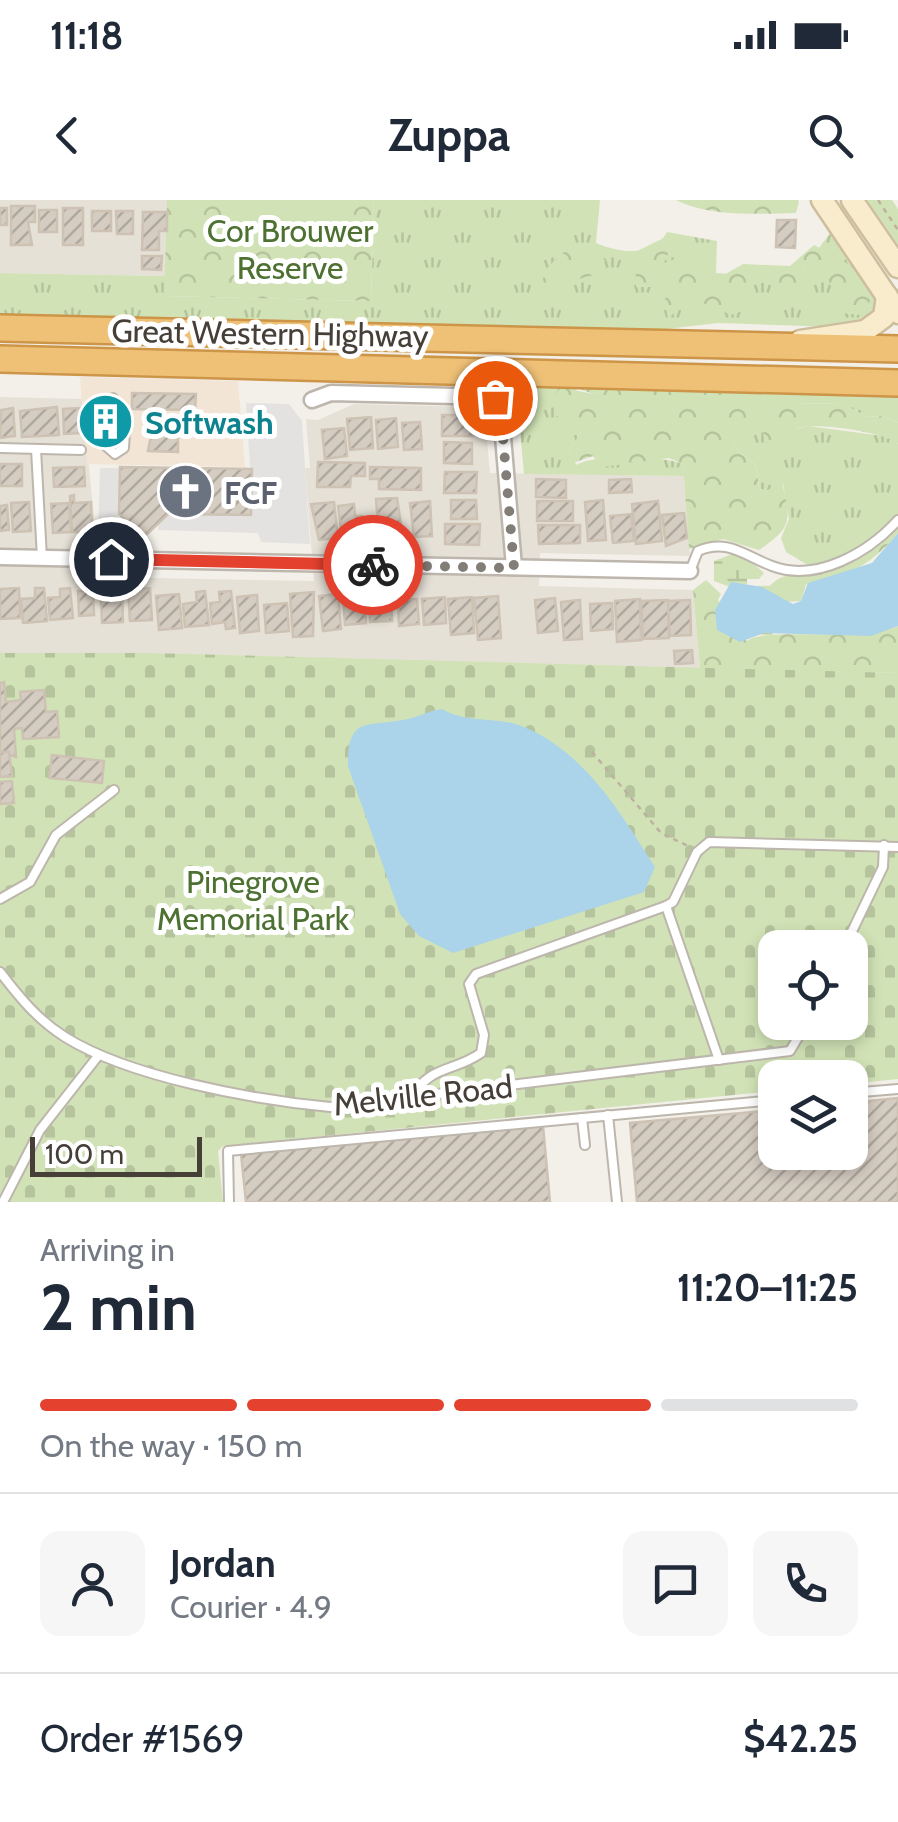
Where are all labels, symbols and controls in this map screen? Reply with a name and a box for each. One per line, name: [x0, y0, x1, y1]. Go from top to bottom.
text: 11:18: [50, 12, 123, 59]
icon: back: [40, 108, 95, 163]
text: Zuppa: [388, 108, 510, 162]
icon: search: [803, 108, 858, 163]
park label: Cor Brouwer Reserve: [207, 211, 374, 287]
street label: Great Western Highway: [111, 311, 429, 355]
pin: [453, 356, 538, 441]
icon: bag: [468, 371, 523, 426]
building icon: Softwash: [76, 392, 136, 452]
place label: Softwash: [145, 403, 274, 442]
church icon: FCF: [155, 462, 215, 522]
place label: FCF: [224, 473, 277, 512]
courier: [323, 515, 423, 615]
pin: [69, 517, 154, 602]
icon: home: [84, 532, 139, 587]
icon: bike: [346, 538, 401, 593]
park label: Pinegrove Memorial Park: [157, 862, 350, 938]
map controls: [758, 930, 868, 1170]
button: locate: [758, 930, 868, 1040]
button: layers: [758, 1060, 868, 1170]
street label: Melville Road: [332, 1066, 514, 1124]
scale bar: [30, 1132, 202, 1176]
text: 100 m: [45, 1137, 124, 1171]
text: Arriving in: [40, 1230, 175, 1269]
text: 11:20–11:25: [677, 1264, 858, 1311]
text: 2 min: [40, 1267, 197, 1346]
text: On the way · 150 m: [40, 1426, 303, 1465]
button: person: [40, 1531, 145, 1636]
button: chat: [623, 1531, 728, 1636]
button: phone: [753, 1531, 858, 1636]
text: Jordan: [170, 1540, 276, 1587]
text: Courier · 4.9: [170, 1587, 332, 1626]
text: Order #1569: [40, 1715, 244, 1762]
text: $42.25: [743, 1715, 858, 1762]

